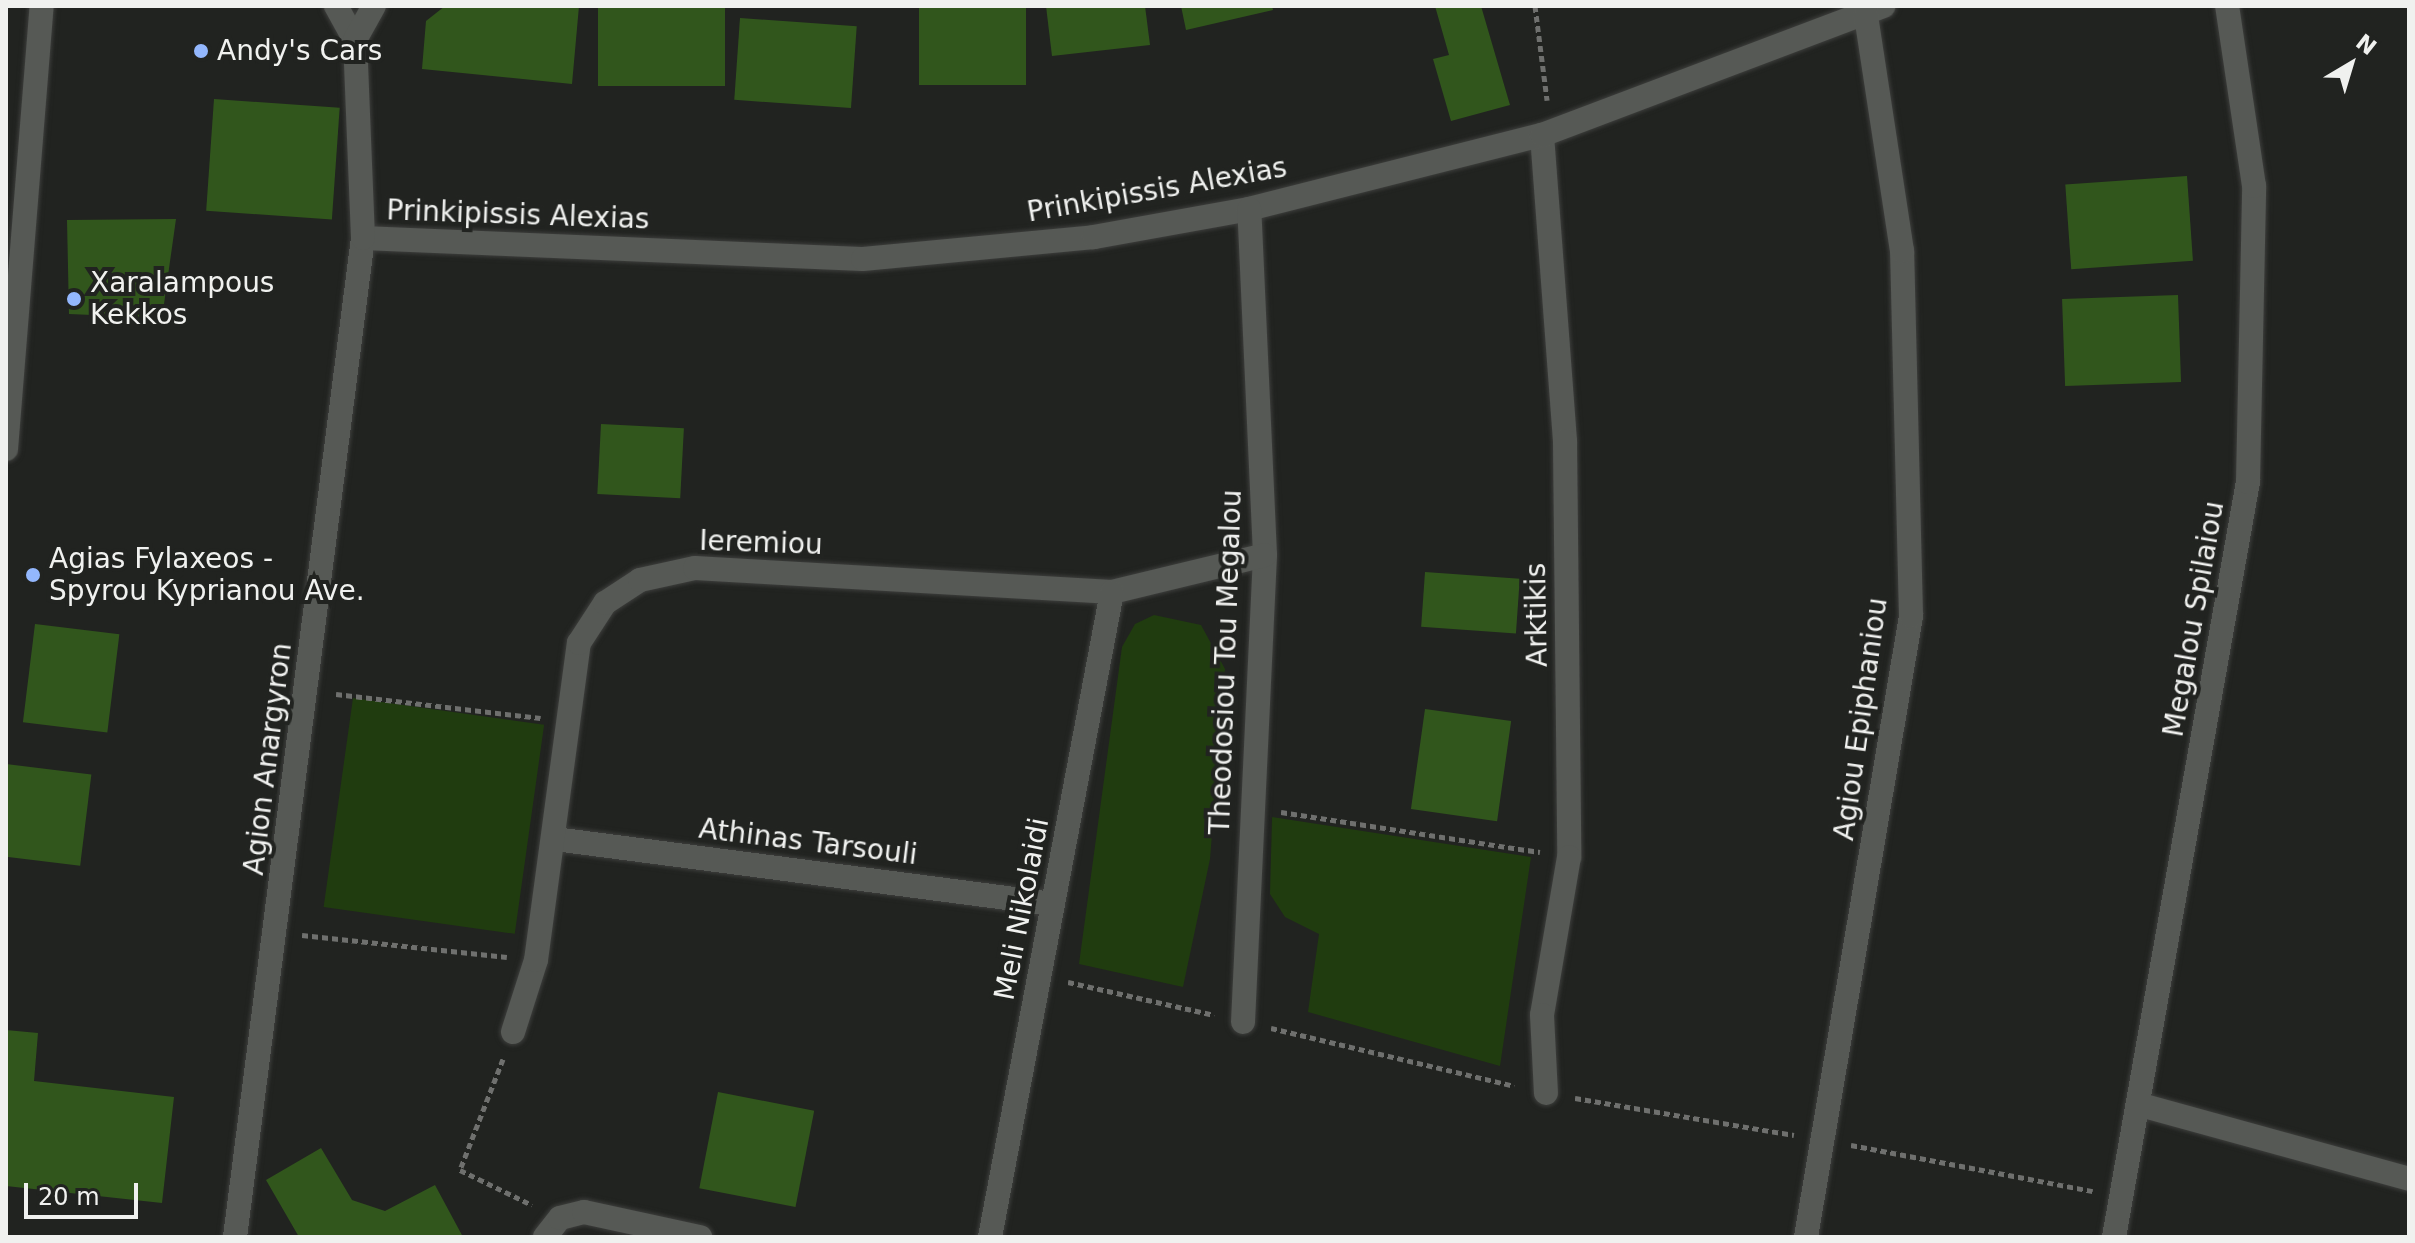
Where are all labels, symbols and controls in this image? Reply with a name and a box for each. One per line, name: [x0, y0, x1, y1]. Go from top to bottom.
north arrow: [2311, 24, 2391, 104]
text: N: [2351, 29, 2381, 60]
place label: Andy's Cars: [217, 34, 382, 68]
marker: Andy's Cars: [192, 42, 210, 60]
street label: Prinkipissis Alexias: [1024, 151, 1290, 229]
street label: Prinkipissis Alexias: [386, 194, 650, 236]
place label: Xaralampous Kekkos: [90, 266, 274, 332]
marker: Xaralampous Kekkos: [65, 290, 83, 308]
street label: Theodosiou Tou Megalou: [1203, 489, 1249, 835]
street label: Megalou Spilaiou: [2157, 499, 2231, 739]
street label: Ieremiou: [699, 524, 823, 562]
place label: Agias Fylaxeos - Spyrou Kyprianou Ave.: [49, 542, 365, 608]
street label: Arktikis: [1519, 563, 1555, 667]
marker: Agias Fylaxeos - Spyrou Kyprianou Ave.: [24, 566, 42, 584]
street label: Agiou Epiphaniou: [1827, 595, 1895, 843]
street label: Agion Anargyron: [237, 641, 299, 877]
street label: Athinas Tarsouli: [697, 812, 919, 872]
street label: Meli Nikolaidi: [988, 815, 1056, 1003]
scale bar: [28, 1167, 142, 1217]
text: 20 m: [38, 1183, 100, 1211]

